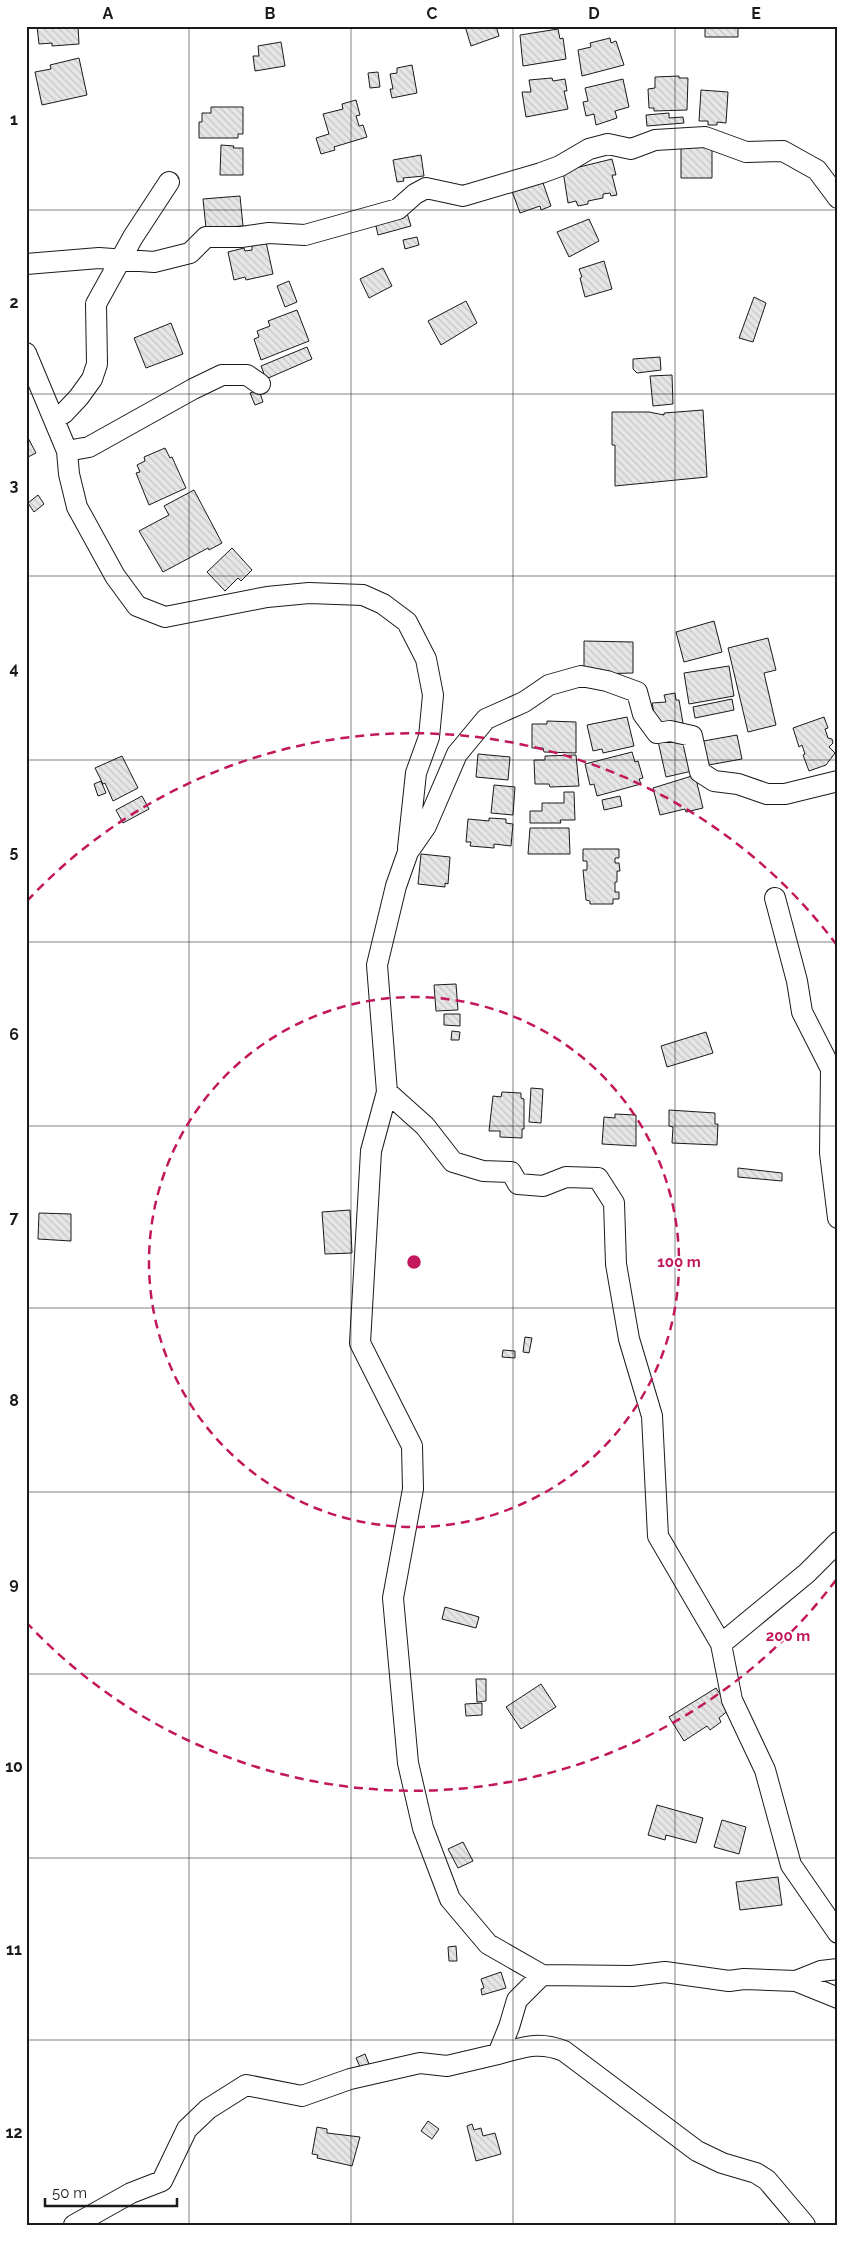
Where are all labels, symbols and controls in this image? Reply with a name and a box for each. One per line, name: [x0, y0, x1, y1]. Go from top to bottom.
text: A: [103, 4, 114, 23]
text: B: [265, 4, 276, 23]
text: C: [427, 4, 438, 23]
text: D: [588, 4, 600, 23]
text: E: [751, 4, 761, 23]
text: 1: [10, 110, 18, 129]
text: 2: [9, 293, 19, 312]
text: 3: [10, 476, 19, 495]
text: 4: [9, 659, 19, 678]
text: 5: [10, 842, 19, 861]
text: 6: [9, 1025, 19, 1044]
text: 7: [10, 1208, 19, 1227]
centre of rings: [405, 1253, 423, 1271]
text: 100 m: [657, 1253, 701, 1271]
text: 8: [9, 1391, 19, 1410]
text: 9: [9, 1574, 19, 1593]
text: 200 m: [766, 1627, 810, 1645]
text: 10: [5, 1757, 23, 1776]
text: 11: [6, 1940, 22, 1959]
text: 12: [6, 2123, 22, 2142]
scale bar: [45, 2176, 178, 2208]
text: 50 m: [52, 2184, 87, 2202]

